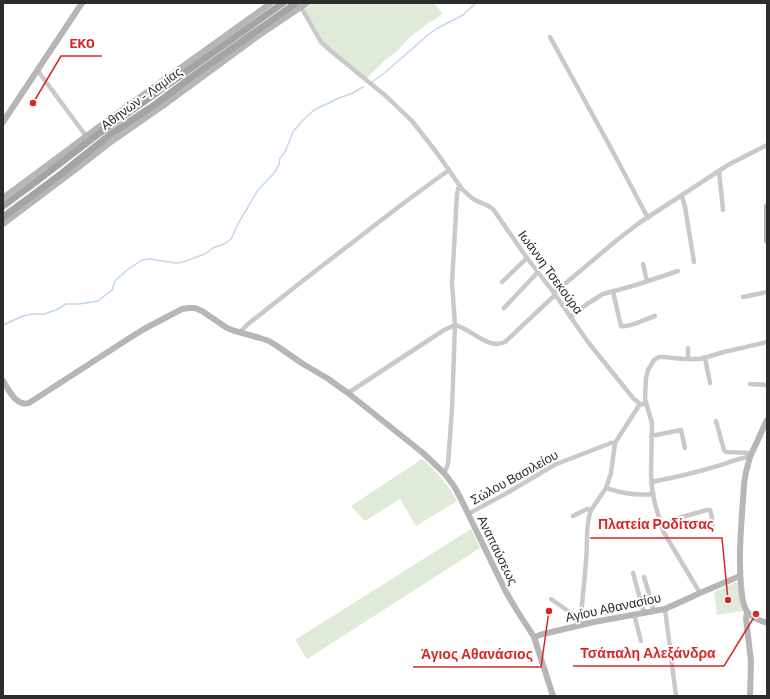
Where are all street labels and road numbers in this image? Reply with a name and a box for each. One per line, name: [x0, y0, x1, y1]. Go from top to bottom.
street label: Αθηνών - Λαμίας: [97, 63, 185, 133]
street label: Ιωάννη Τσεκούρα: [515, 227, 587, 318]
street label: Σώλου Βασιλείου: [467, 446, 561, 508]
street label: Αναπαύσεως: [474, 512, 522, 588]
street label: Αγίου Αθανασίου: [564, 589, 662, 625]

